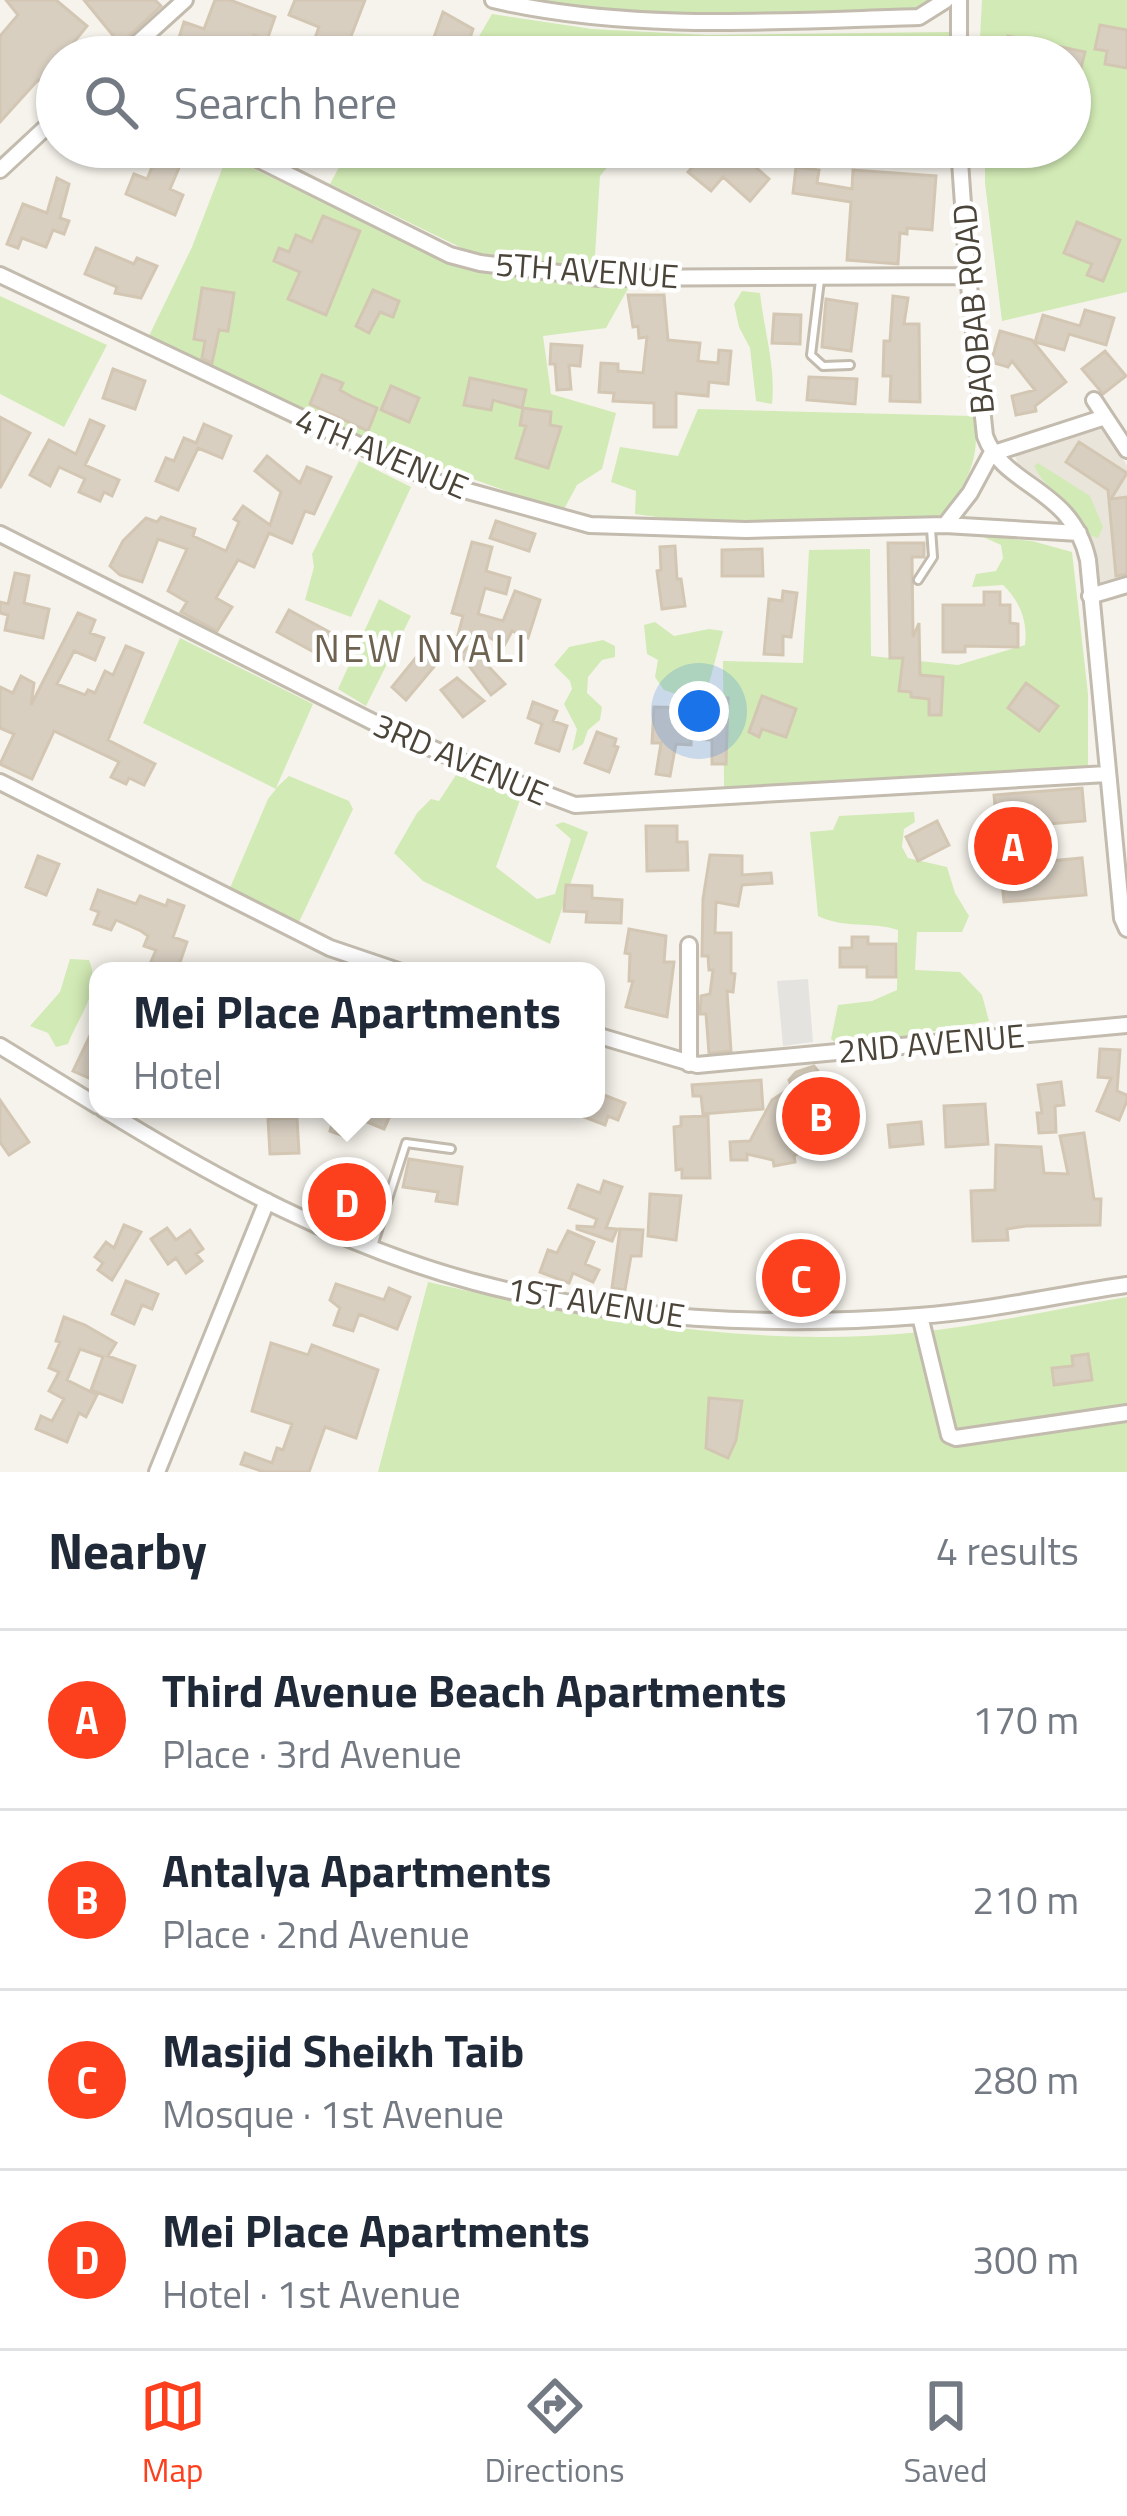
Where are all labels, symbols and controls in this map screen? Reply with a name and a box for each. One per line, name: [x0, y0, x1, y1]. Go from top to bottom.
search box: [36, 36, 1091, 168]
text: Search here: [174, 68, 397, 136]
icon: search: [78, 69, 144, 135]
street label: BAOBAB ROAD: [939, 202, 1007, 416]
street label: 5TH AVENUE: [494, 239, 680, 301]
street label: 4TH AVENUE: [288, 394, 476, 512]
district label: NEW NYALI: [313, 618, 529, 677]
your location: [669, 681, 729, 741]
street label: 3RD AVENUE: [366, 700, 556, 818]
pin: A: [974, 801, 1052, 891]
popup: [89, 962, 605, 1118]
text: Mei Place Apartments: [133, 977, 561, 1045]
street label: 2ND AVENUE: [836, 1010, 1026, 1076]
text: Hotel: [133, 1045, 222, 1104]
pin: B: [782, 1071, 860, 1161]
pin: D: [308, 1157, 386, 1247]
pin: C: [762, 1233, 840, 1323]
street label: 1ST AVENUE: [504, 1263, 688, 1341]
text: Nearby: [48, 1511, 207, 1589]
text: 4 results: [936, 1521, 1079, 1580]
text: Third Avenue Beach Apartments: [162, 1656, 787, 1724]
text: A: [75, 1690, 99, 1749]
text: 170 m: [972, 1690, 1079, 1749]
text: Place · 3rd Avenue: [162, 1724, 462, 1783]
text: Antalya Apartments: [162, 1836, 551, 1904]
text: B: [75, 1870, 99, 1929]
text: 210 m: [972, 1870, 1079, 1929]
text: Place · 2nd Avenue: [162, 1904, 470, 1963]
text: Masjid Sheikh Taib: [162, 2016, 524, 2084]
text: C: [76, 2050, 98, 2109]
text: 280 m: [972, 2050, 1079, 2109]
text: Mosque · 1st Avenue: [162, 2084, 504, 2143]
text: Mei Place Apartments: [162, 2196, 590, 2264]
text: D: [75, 2230, 99, 2289]
text: 300 m: [972, 2230, 1079, 2289]
text: Hotel · 1st Avenue: [162, 2264, 461, 2323]
tab: Map: [140, 2373, 206, 2495]
tab: Directions: [485, 2373, 625, 2495]
tab: Saved: [904, 2373, 987, 2495]

